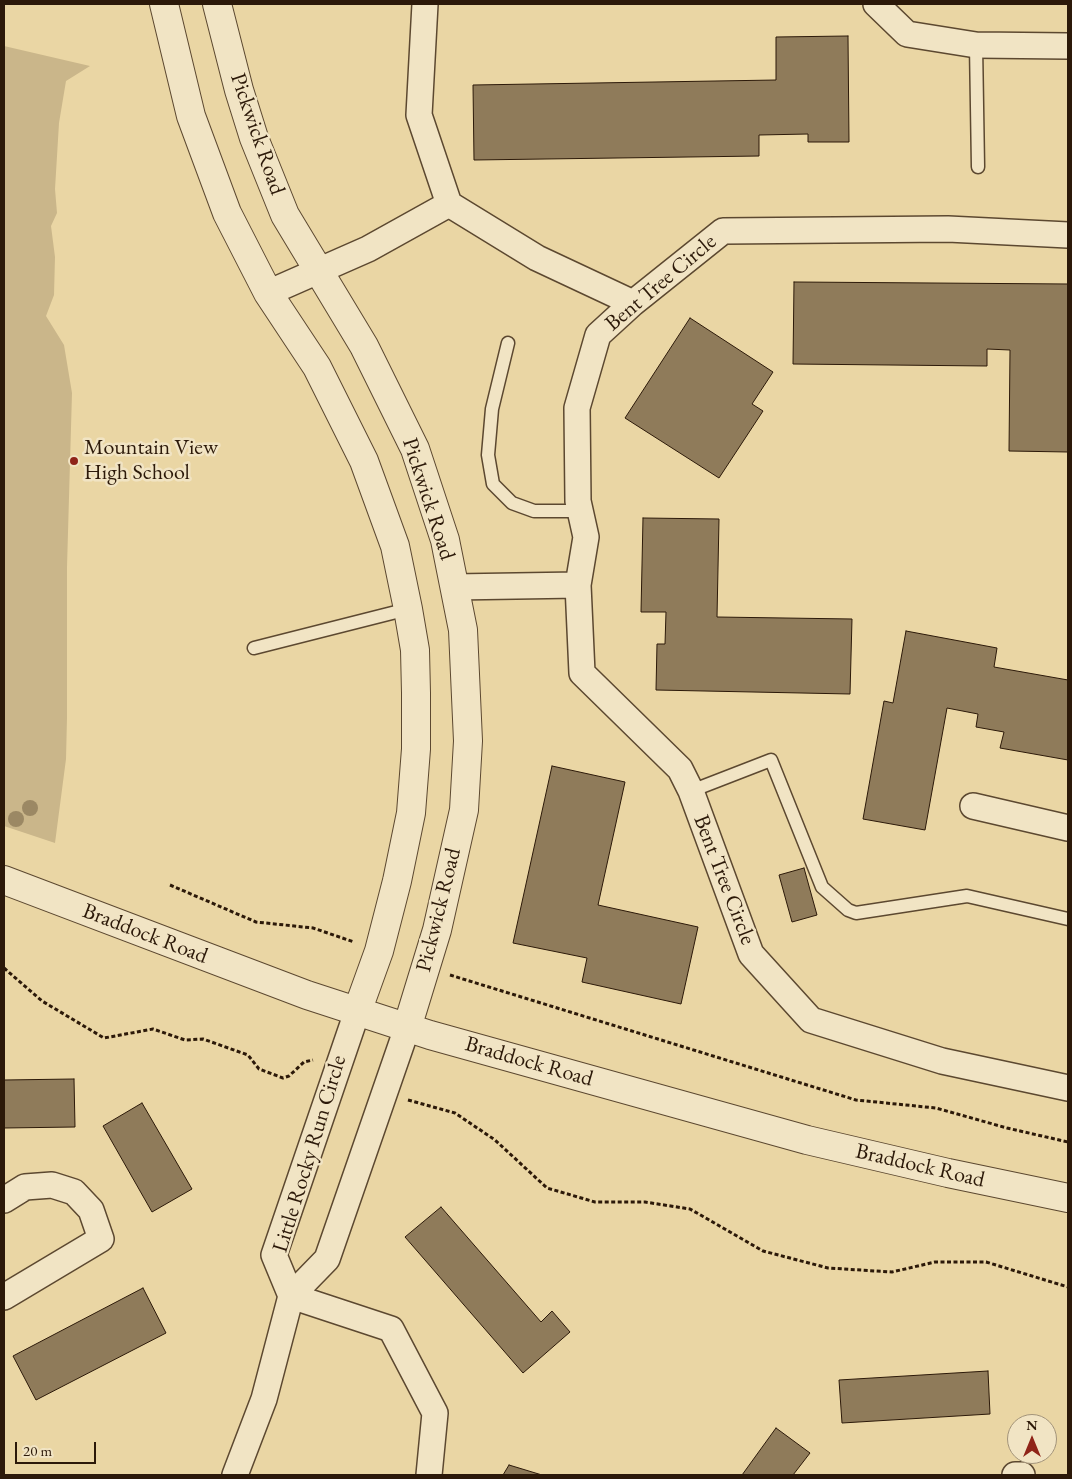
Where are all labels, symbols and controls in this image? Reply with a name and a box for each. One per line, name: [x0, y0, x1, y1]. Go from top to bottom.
street label: Pickwick Road: [224, 70, 290, 198]
street label: Bent Tree Circle: [600, 229, 722, 337]
place label: Mountain View High School: [84, 435, 218, 486]
street label: Pickwick Road: [396, 435, 460, 563]
marker: Mountain View High School: [68, 455, 80, 467]
street label: Bent Tree Circle: [687, 811, 761, 949]
street label: Pickwick Road: [411, 845, 467, 975]
street label: Braddock Road: [79, 898, 211, 970]
street label: Braddock Road: [462, 1031, 596, 1093]
street label: Little Rocky Run Circle: [267, 1052, 353, 1256]
street label: Braddock Road: [853, 1138, 987, 1194]
north arrow: [1007, 1414, 1057, 1464]
text: N: [1026, 1416, 1038, 1434]
scale bar: [18, 1432, 99, 1464]
text: 20 m: [23, 1441, 52, 1460]

